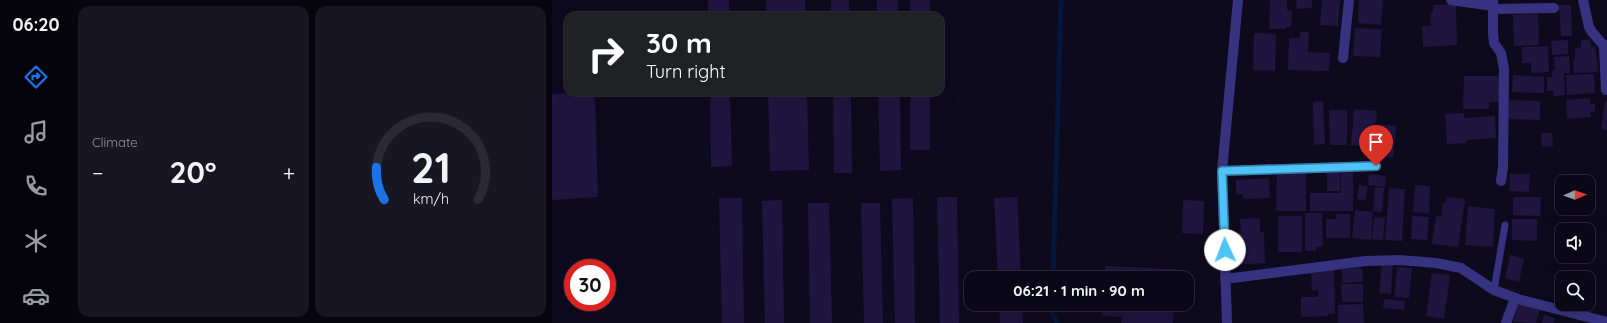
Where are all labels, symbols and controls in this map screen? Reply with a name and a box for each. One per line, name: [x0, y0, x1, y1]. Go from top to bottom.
text: 06:20: [12, 13, 60, 36]
text: 30 m: [646, 25, 712, 60]
icon: right: [580, 28, 632, 80]
text: Turn right: [646, 60, 726, 83]
icon: directions: [22, 63, 50, 91]
icon: music: [22, 118, 50, 146]
pin: [1359, 125, 1393, 166]
icon: arrive: [1365, 131, 1387, 153]
text: Climate: [92, 134, 138, 150]
text: 21: [411, 140, 450, 192]
text: 20°: [169, 153, 217, 191]
text: −: [92, 159, 103, 187]
text: +: [283, 159, 295, 187]
icon: phone: [22, 172, 50, 200]
north arrow: [1555, 175, 1595, 215]
map controls: [1555, 175, 1595, 311]
text: km/h: [412, 189, 449, 207]
button: sound: [1555, 223, 1595, 263]
icon: climate: [22, 227, 50, 255]
position arrow: [1204, 229, 1246, 271]
speed limit sign: 30: [564, 259, 616, 311]
button: search: [1555, 271, 1595, 311]
text: 06:21 · 1 min · 90 m: [1013, 281, 1145, 300]
icon: car: [22, 282, 50, 310]

